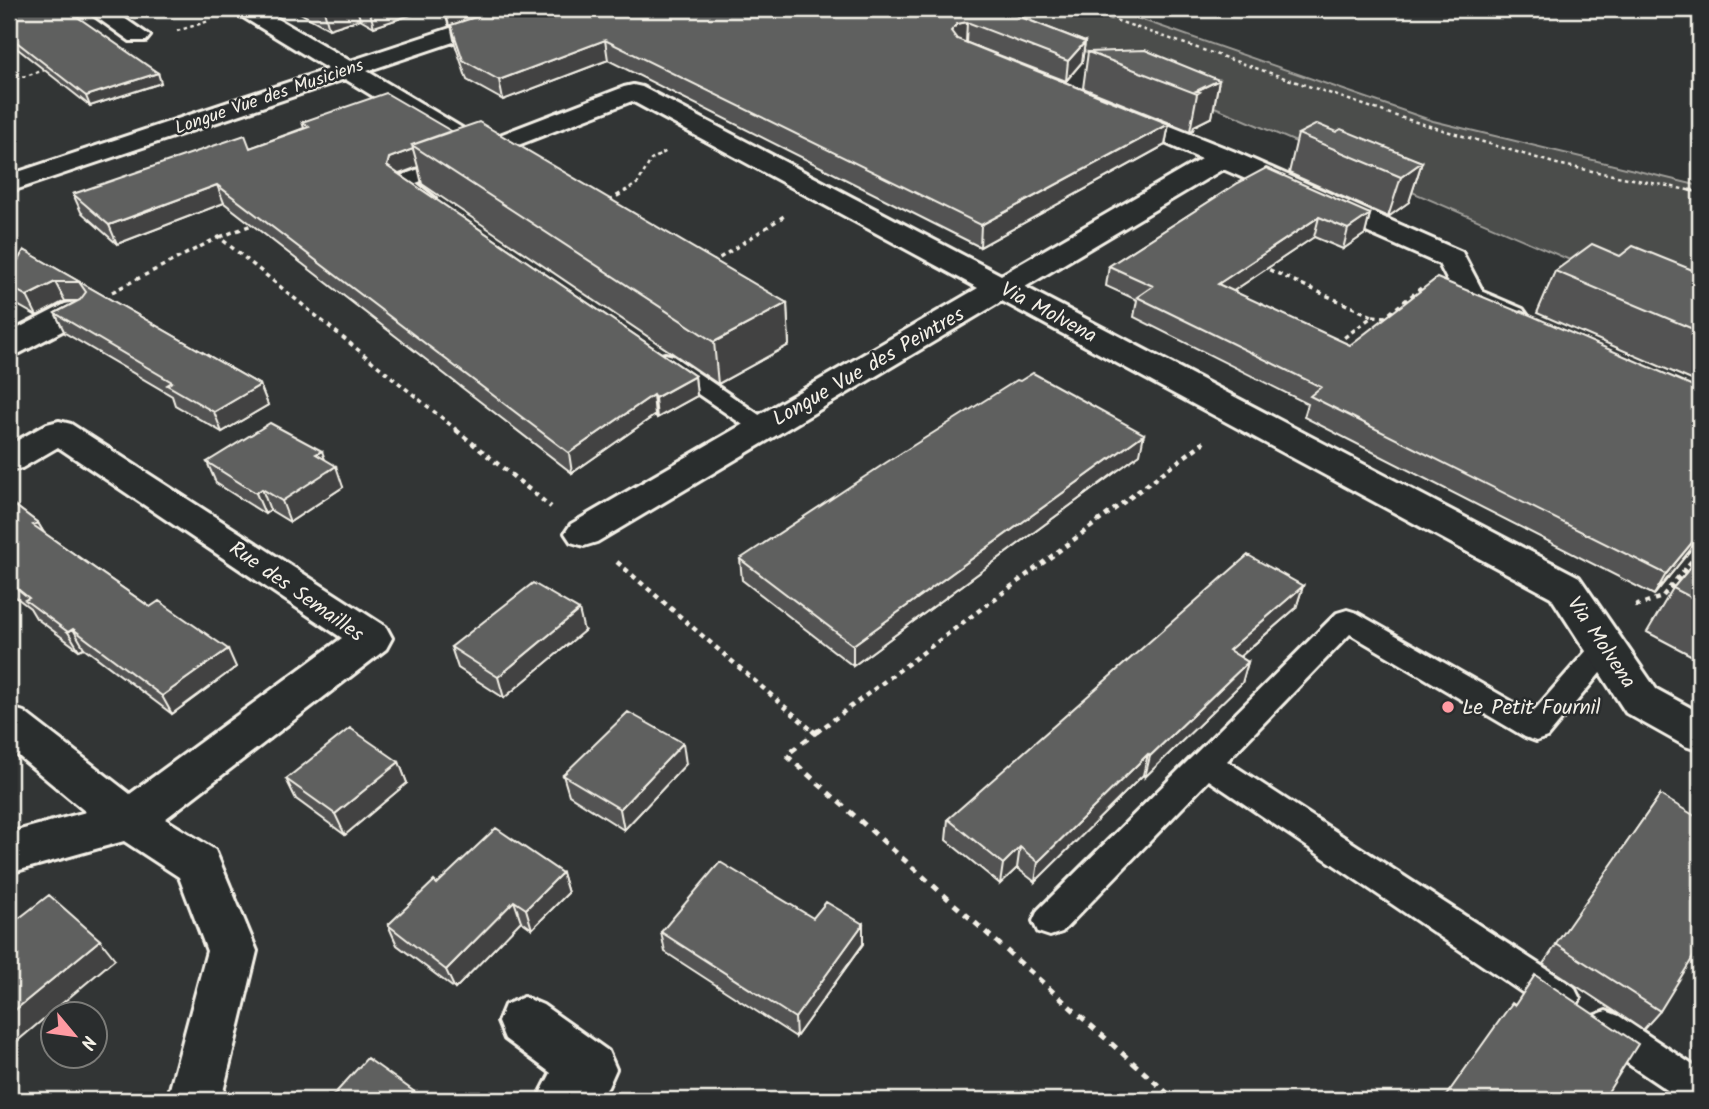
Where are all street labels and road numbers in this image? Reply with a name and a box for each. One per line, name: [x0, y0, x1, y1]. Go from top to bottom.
street label: Longue Vue des Musiciens: [171, 51, 368, 143]
street label: Via Molvena: [994, 274, 1102, 353]
street label: Longue Vue des Peintres: [767, 299, 971, 436]
street label: Rue des Semailles: [222, 533, 371, 651]
street label: Via Molvena: [1558, 590, 1644, 696]

